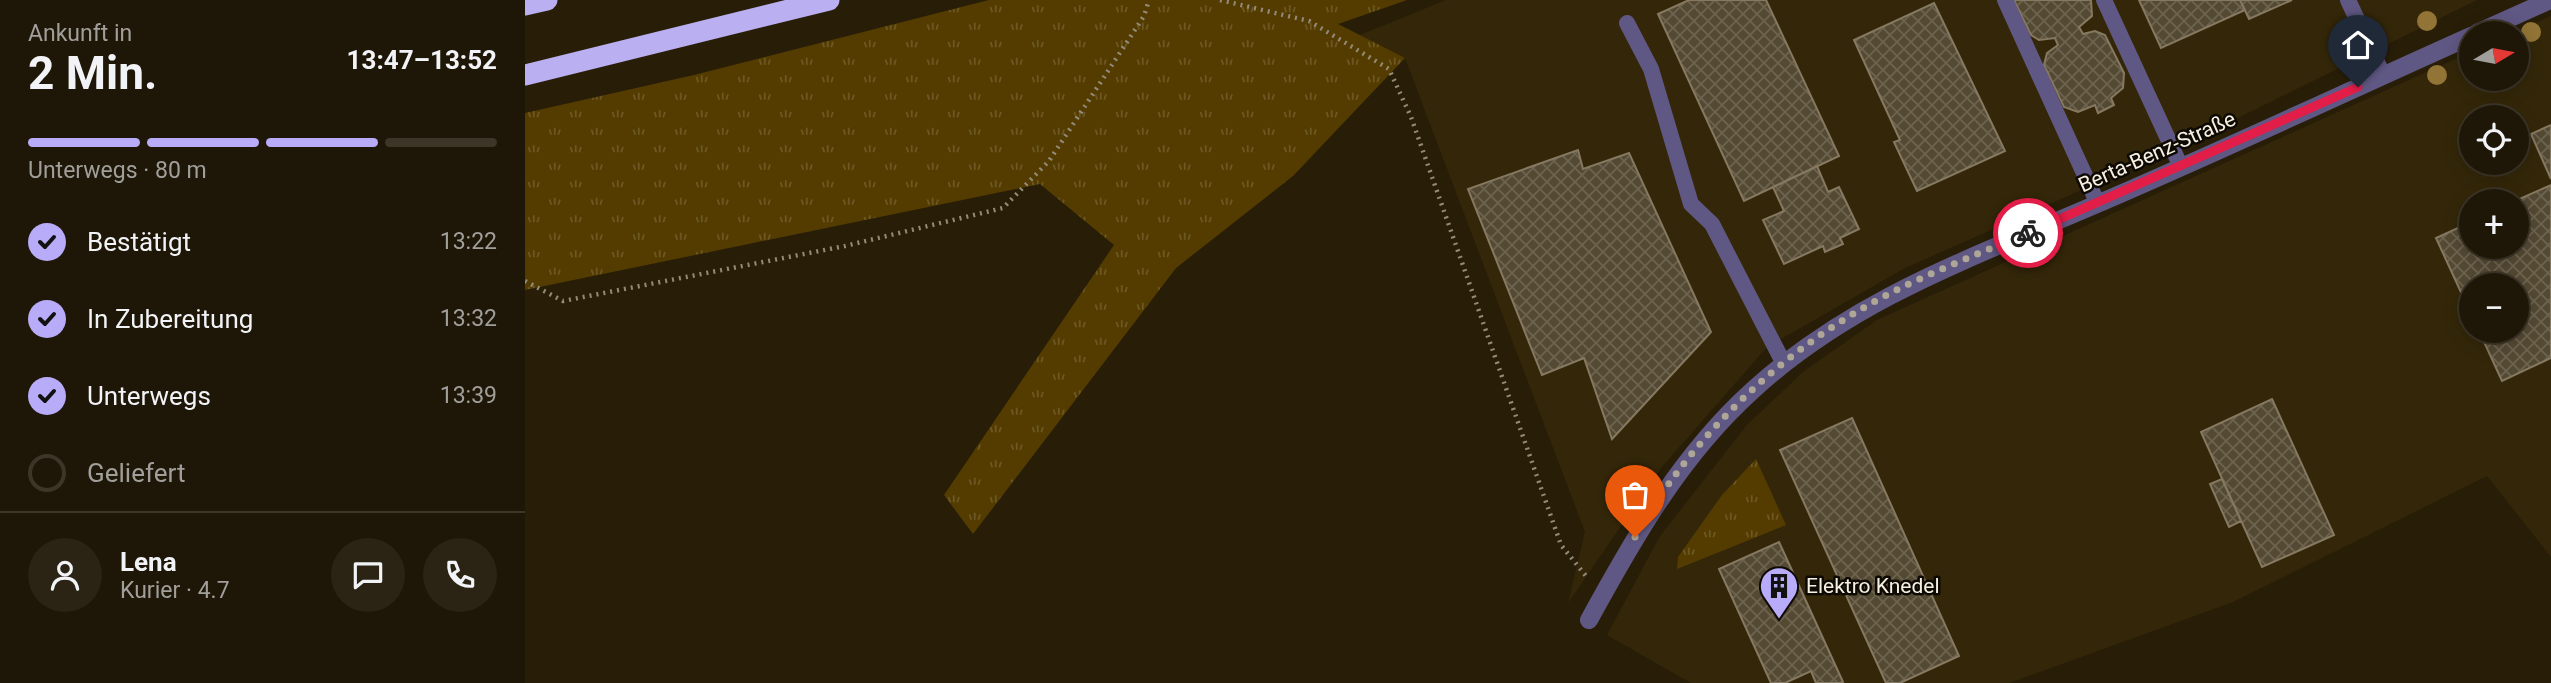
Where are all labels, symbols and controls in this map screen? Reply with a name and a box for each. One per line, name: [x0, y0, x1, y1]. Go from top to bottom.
pin: [2328, 15, 2388, 87]
text: Ankunft in: [28, 20, 132, 47]
north arrow: [2459, 21, 2529, 91]
map controls: [2459, 21, 2529, 343]
icon: home: [2339, 26, 2377, 64]
text: 13:47–13:52: [347, 45, 497, 75]
text: 2 Min.: [28, 46, 157, 100]
button: locate: [2459, 105, 2529, 175]
street label: Berta-Benz-Straße: [2075, 107, 2239, 197]
text: Unterwegs · 80 m: [28, 157, 207, 184]
button: +: [2459, 189, 2529, 259]
courier: [1993, 198, 2063, 268]
icon: bike: [2009, 214, 2047, 252]
icon: check: [28, 223, 66, 261]
text: Bestätigt: [87, 227, 191, 257]
text: 13:22: [440, 228, 497, 255]
button: −: [2459, 273, 2529, 343]
icon: check: [28, 300, 66, 338]
text: In Zubereitung: [87, 304, 253, 334]
text: 13:32: [440, 305, 497, 332]
icon: check: [28, 377, 66, 415]
text: Unterwegs: [87, 381, 211, 411]
text: 13:39: [440, 382, 497, 409]
text: Geliefert: [87, 458, 185, 488]
pin: [1605, 465, 1665, 537]
icon: bag: [1616, 476, 1654, 514]
button: person: [28, 538, 102, 612]
button: chat: [331, 538, 405, 612]
button: phone: [423, 538, 497, 612]
text: Lena: [120, 547, 177, 577]
building icon: Elektro Knedel: [1758, 565, 1800, 620]
place label: Elektro Knedel: [1806, 574, 1940, 598]
text: Kurier · 4.7: [120, 577, 230, 604]

